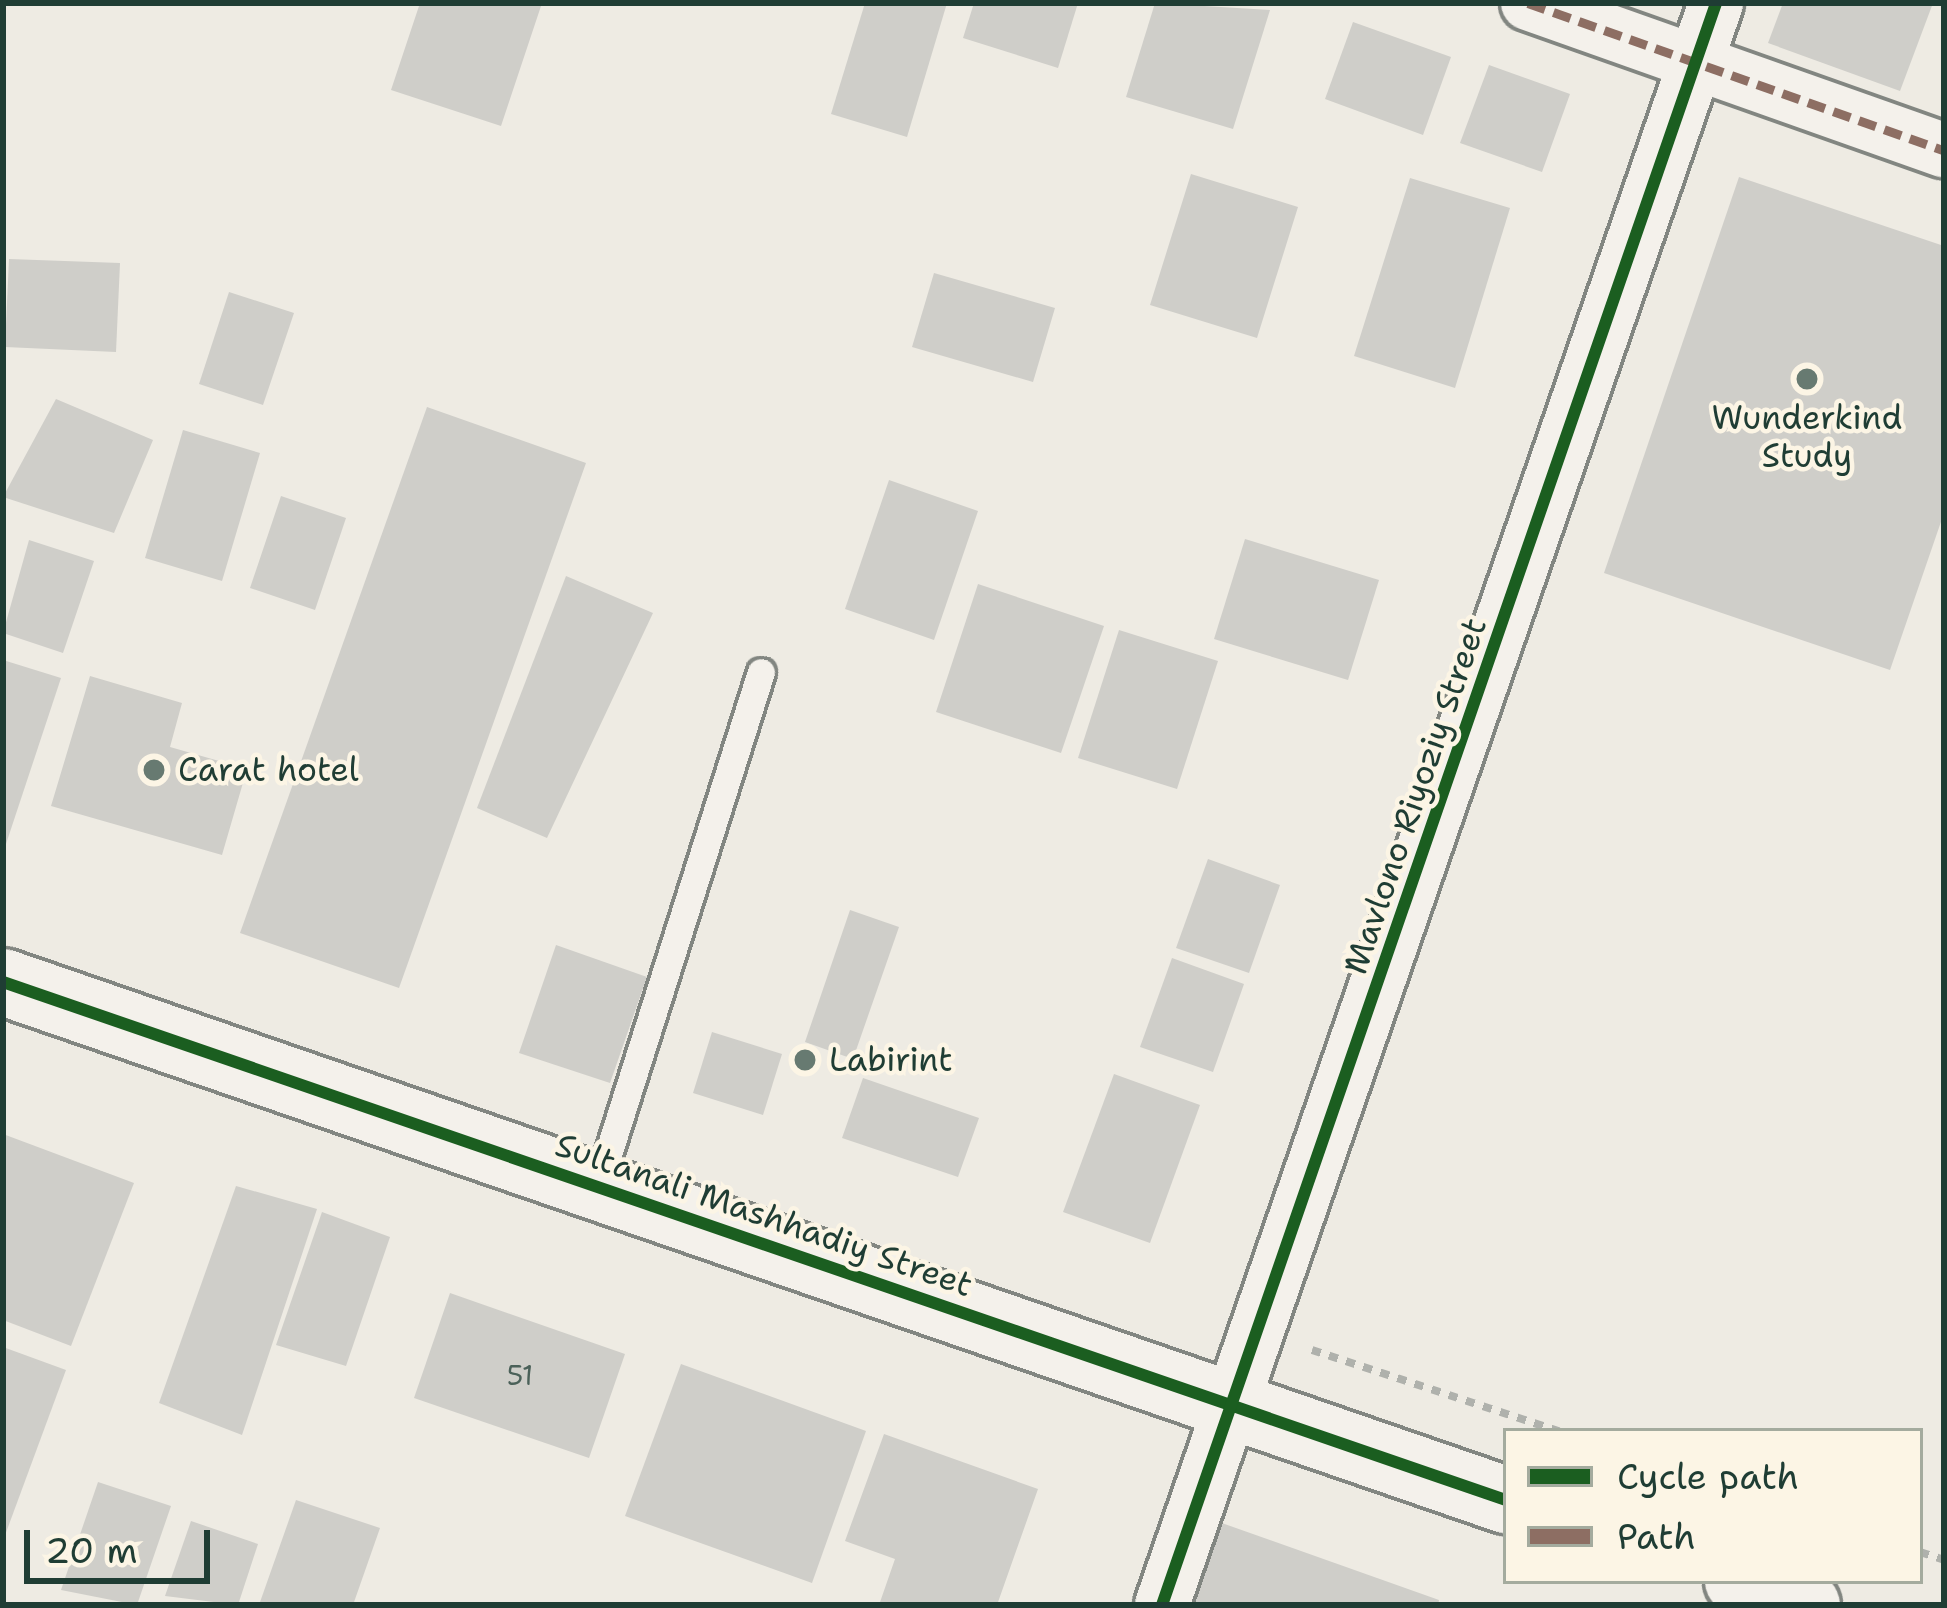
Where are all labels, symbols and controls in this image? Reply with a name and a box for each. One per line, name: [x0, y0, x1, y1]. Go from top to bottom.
marker: Wunderkind Study: [1794, 366, 1820, 392]
place label: Wunderkind Study: [1712, 398, 1902, 476]
street label: Mavlono Riyoziy Street: [1335, 613, 1495, 979]
place label: Carat hotel: [178, 750, 359, 790]
marker: Carat hotel: [141, 757, 167, 783]
place label: Labirint: [829, 1040, 953, 1080]
marker: Labirint: [792, 1047, 818, 1073]
street label: Sultаnali Mashhadiy Street: [550, 1125, 978, 1305]
house number: 51: [507, 1360, 533, 1392]
legend: [1503, 1428, 1923, 1584]
text: Cycle path: [1617, 1452, 1799, 1501]
scale bar: [30, 1506, 216, 1580]
text: Path: [1617, 1512, 1696, 1561]
text: 20 m: [45, 1526, 138, 1575]

